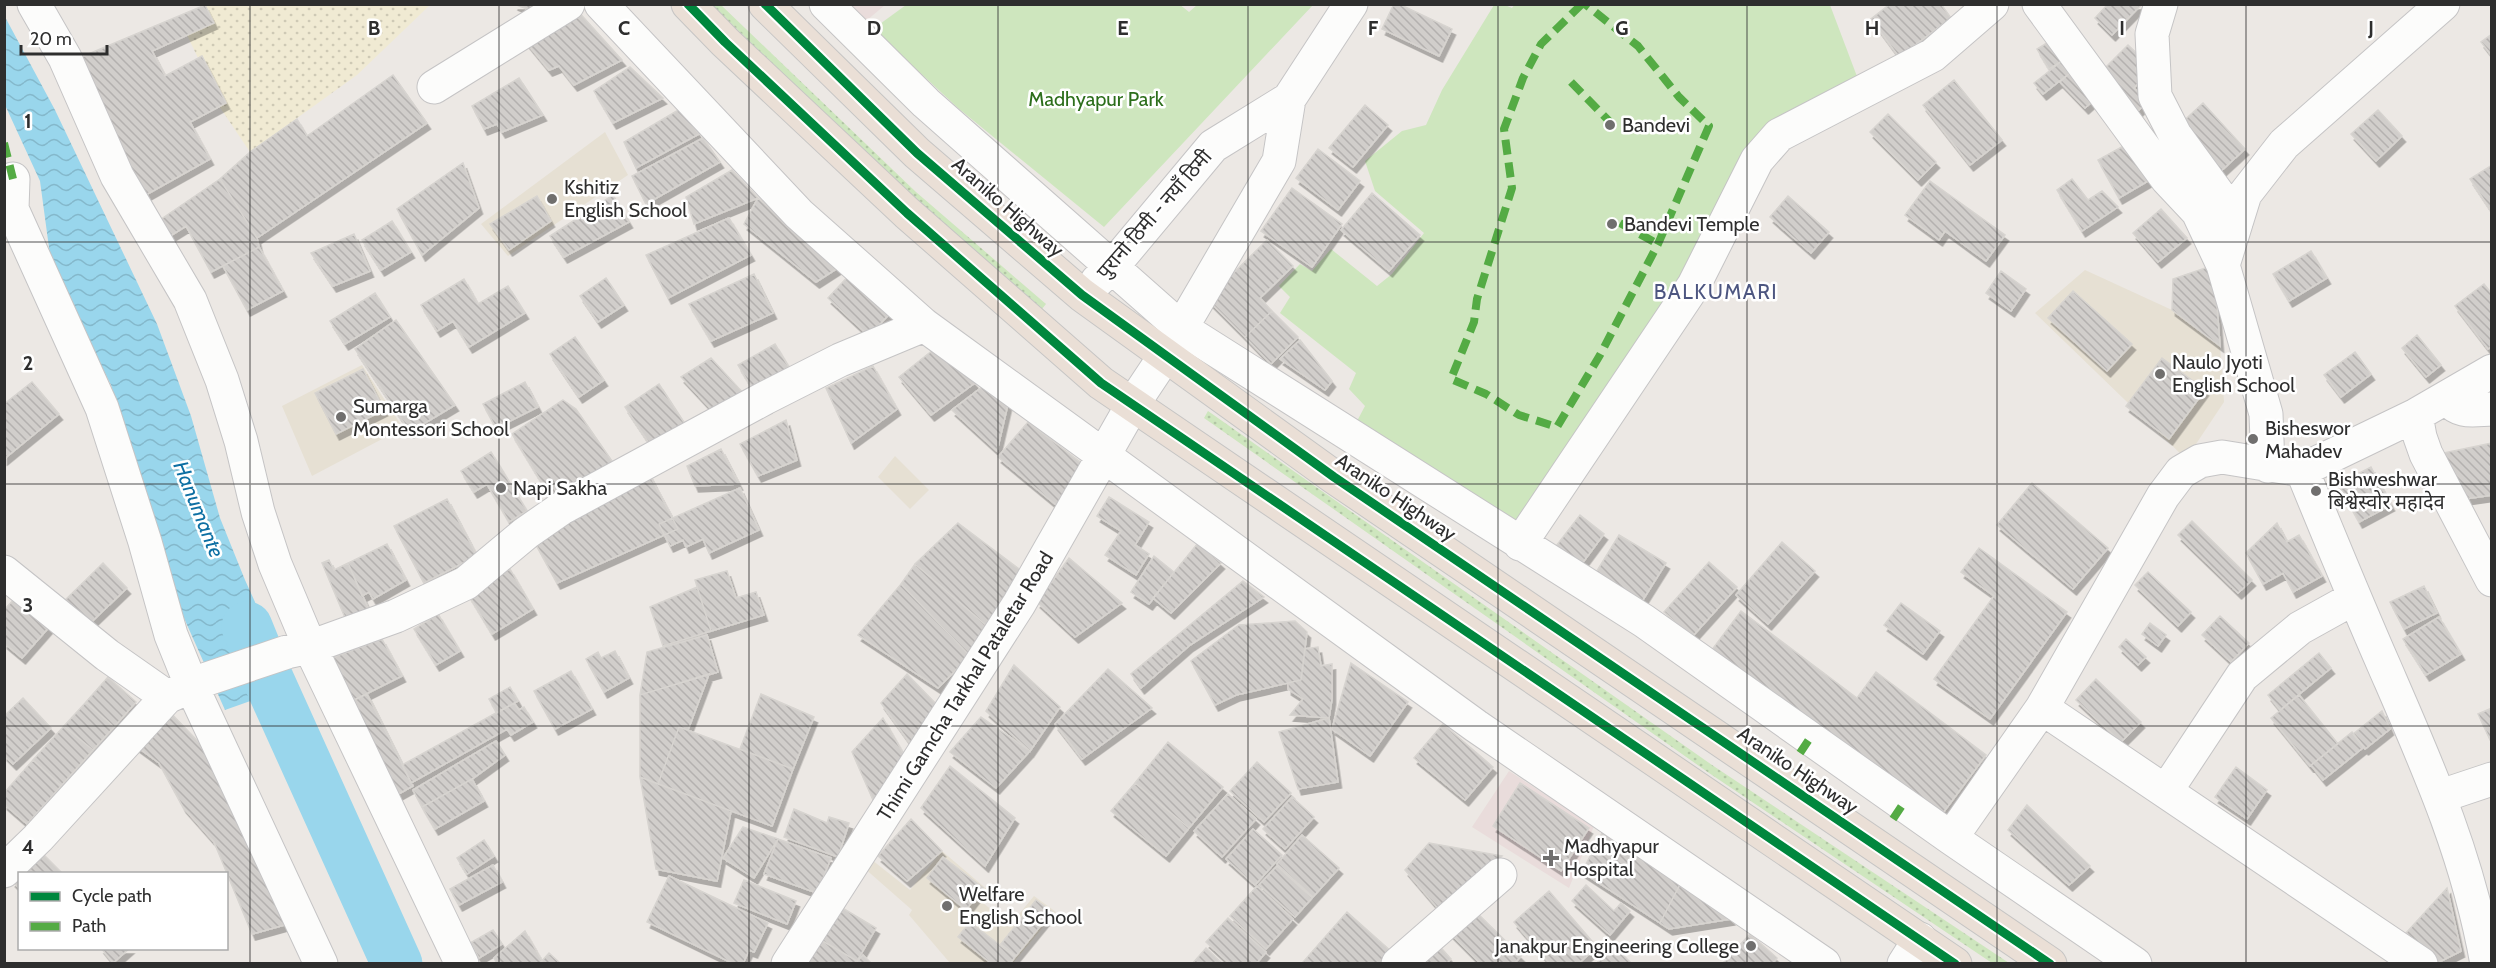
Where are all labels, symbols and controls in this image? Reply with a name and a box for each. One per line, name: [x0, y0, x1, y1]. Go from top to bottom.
text: B: [368, 16, 380, 40]
text: C: [618, 16, 630, 40]
text: D: [867, 16, 881, 40]
text: E: [1117, 16, 1129, 40]
text: F: [1368, 16, 1379, 40]
text: G: [1615, 16, 1629, 40]
text: H: [1865, 16, 1879, 40]
text: I: [2119, 16, 2125, 40]
text: J: [2367, 16, 2374, 40]
scale bar: [21, 18, 106, 56]
text: 20 m: [30, 28, 72, 50]
park label: Madhyapur Park: [1028, 87, 1164, 111]
text: 1: [24, 109, 32, 133]
place label: Bandevi: [1622, 113, 1690, 137]
marker: Bandevi: [1603, 118, 1617, 132]
street label: पुरानो ठिमी - नयाँ ठिमी: [1091, 144, 1218, 284]
street label: Araniko Highway: [947, 152, 1069, 262]
place label: Kshitiz English School: [564, 175, 687, 222]
marker: Kshitiz English School: [545, 192, 559, 206]
place label: Bandevi Temple: [1624, 212, 1759, 236]
marker: Bandevi Temple: [1605, 217, 1619, 231]
district label: BALKUMARI: [1654, 279, 1778, 304]
place label: Naulo Jyoti English School: [2172, 350, 2295, 397]
text: 2: [23, 351, 33, 375]
marker: Naulo Jyoti English School: [2153, 367, 2167, 381]
place label: Sumarga Montessori School: [353, 394, 509, 441]
marker: Sumarga Montessori School: [334, 410, 348, 424]
place label: Bisheswor Mahadev: [2265, 416, 2351, 463]
marker: Bisheswor Mahadev: [2246, 432, 2260, 446]
street label: Araniko Highway: [1331, 448, 1461, 546]
water label: Hanumante: [168, 457, 230, 561]
place label: Bishweshwar बिश्वेस्वोर महादेव: [2328, 467, 2446, 514]
place label: Napi Sakha: [513, 476, 607, 500]
marker: Napi Sakha: [494, 481, 508, 495]
marker: Bishweshwar बिश्वेस्वोर महादेव: [2309, 484, 2323, 498]
street label: Thimi Gamcha Tarkhal Pataletar Road: [872, 547, 1058, 825]
text: 3: [23, 593, 33, 617]
street label: Araniko Highway: [1733, 721, 1863, 819]
place label: Madhyapur Hospital: [1564, 834, 1660, 881]
text: 4: [22, 835, 34, 859]
marker: Madhyapur Hospital: [1542, 849, 1560, 867]
legend: [18, 872, 228, 950]
place label: Welfare English School: [959, 882, 1082, 929]
text: Cycle path: [72, 885, 152, 907]
marker: Welfare English School: [940, 899, 954, 913]
text: Path: [72, 915, 106, 937]
place label: Janakpur Engineering College: [1494, 934, 1739, 958]
marker: Janakpur Engineering College: [1744, 939, 1758, 953]

